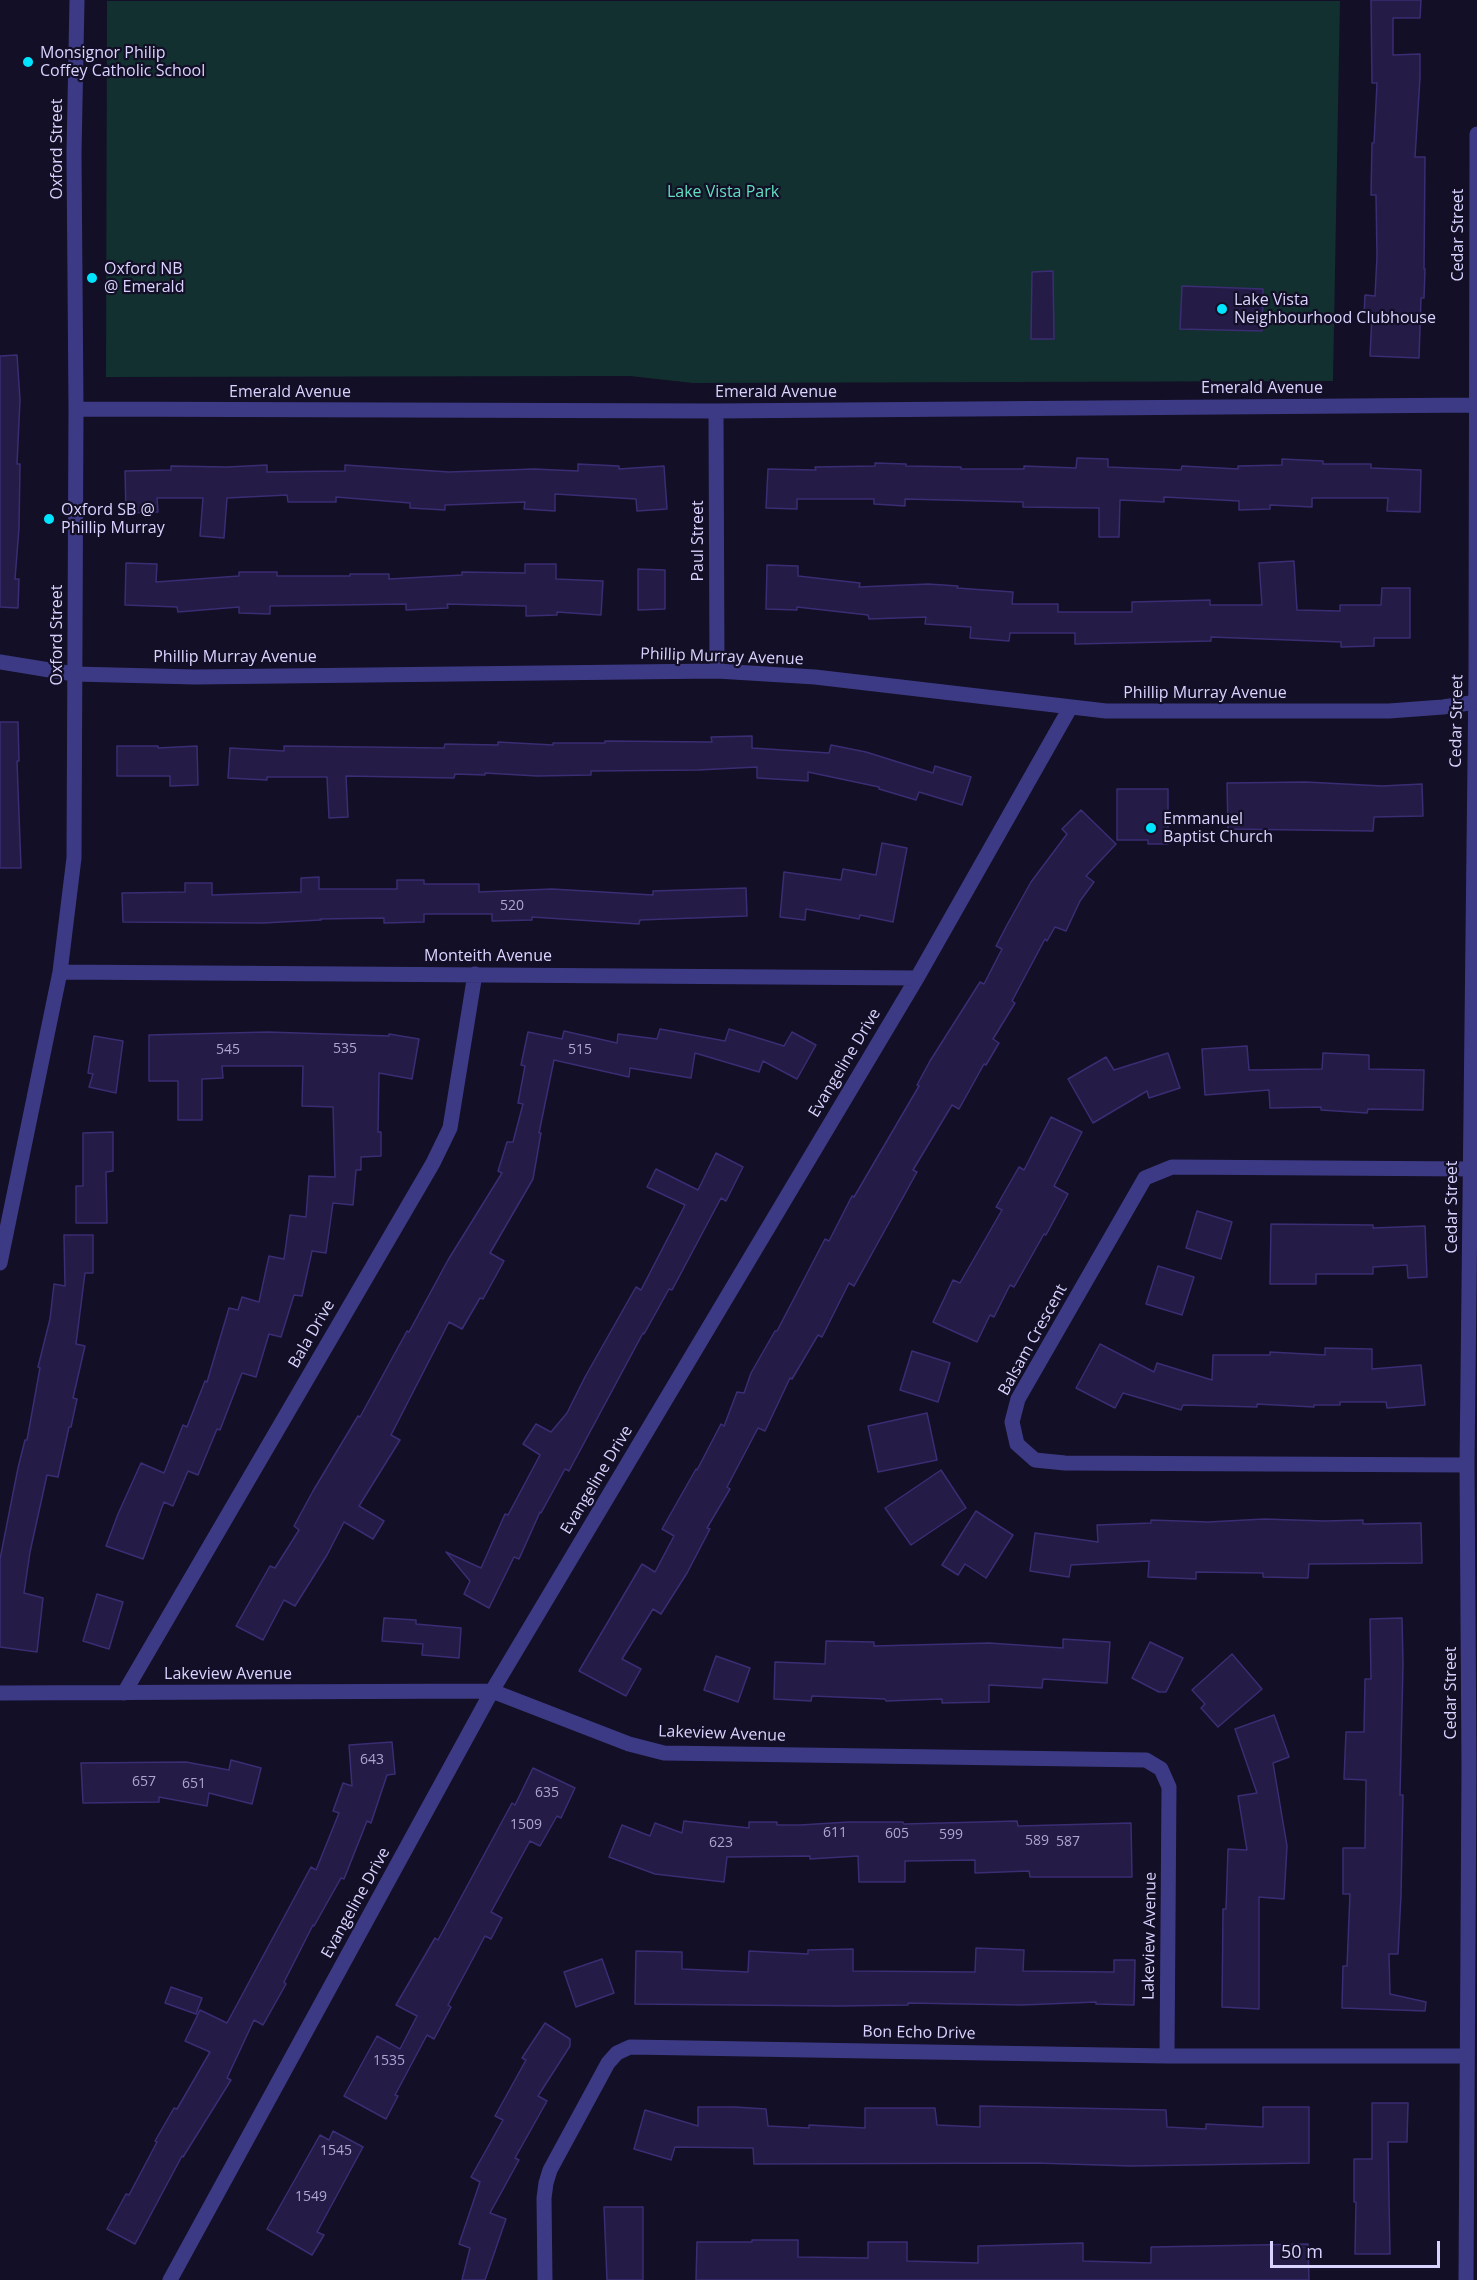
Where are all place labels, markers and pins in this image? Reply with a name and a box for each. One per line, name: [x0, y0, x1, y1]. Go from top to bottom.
place label: Monsignor Philip Coffey Catholic School: [40, 43, 205, 81]
marker: Monsignor Philip Coffey Catholic School: [21, 55, 35, 69]
place label: Oxford NB @ Emerald: [104, 259, 184, 297]
marker: Oxford NB @ Emerald: [85, 271, 99, 285]
place label: Lake Vista Neighbourhood Clubhouse: [1234, 290, 1436, 328]
marker: Lake Vista Neighbourhood Clubhouse: [1215, 302, 1229, 316]
place label: Oxford SB @ Phillip Murray: [61, 500, 165, 538]
marker: Oxford SB @ Phillip Murray: [42, 512, 56, 526]
place label: Emmanuel Baptist Church: [1163, 809, 1273, 847]
marker: Emmanuel Baptist Church: [1144, 821, 1158, 835]

